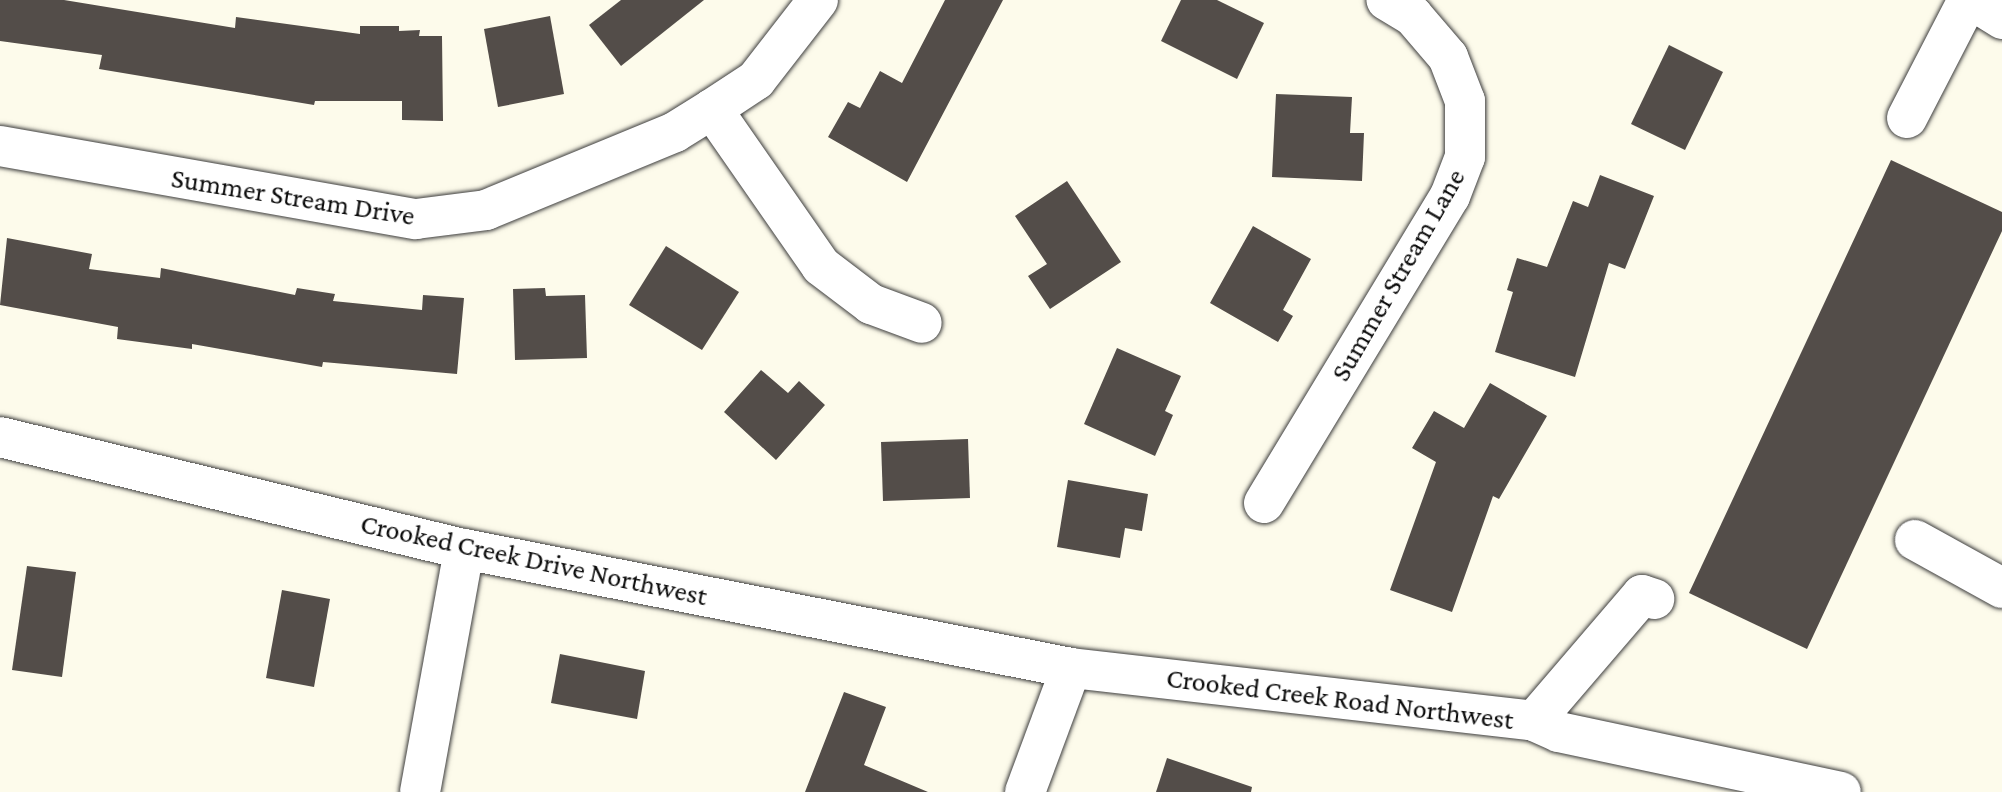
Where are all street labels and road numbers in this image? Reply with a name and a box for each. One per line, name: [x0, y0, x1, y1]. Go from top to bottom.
street label: Summer Stream Drive: [169, 161, 417, 233]
street label: Summer Stream Lane: [1324, 163, 1472, 387]
street label: Crooked Creek Drive Northwest: [358, 507, 710, 613]
street label: Crooked Creek Road Northwest: [1165, 661, 1515, 737]

